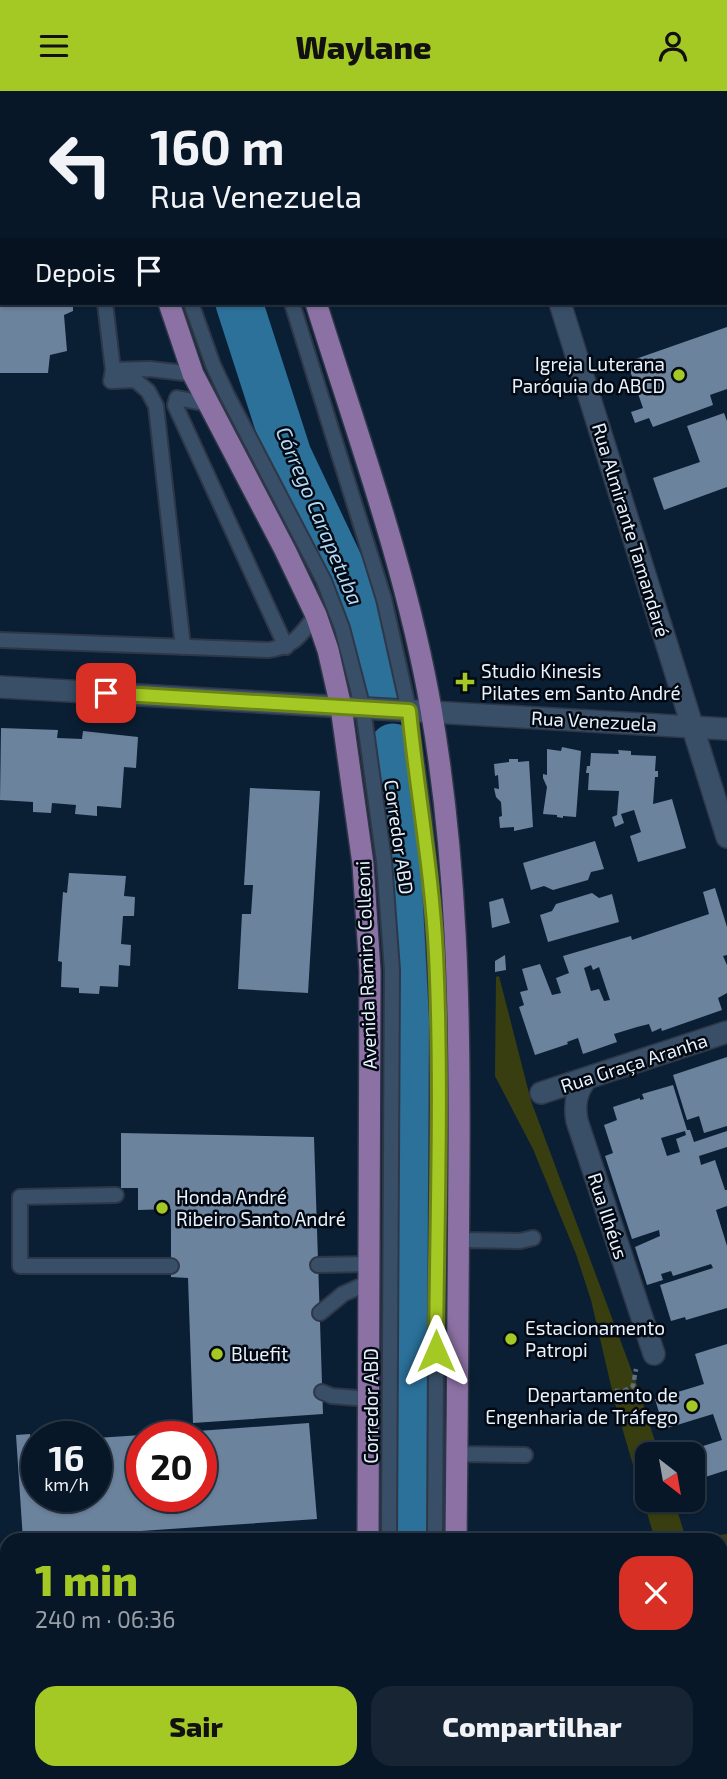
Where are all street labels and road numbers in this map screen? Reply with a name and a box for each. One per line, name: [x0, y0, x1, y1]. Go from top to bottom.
street label: Rua Almirante Tamandaré: [588, 420, 675, 640]
street label: Rua Venezuela: [531, 706, 657, 735]
street label: Corredor ABD: [380, 778, 419, 896]
street label: Avenida Ramiro Colleoni: [350, 860, 381, 1070]
street label: Rua Graça Aranha: [557, 1028, 711, 1098]
street label: Rua Ilhéus: [584, 1170, 633, 1262]
street label: Corredor ABD: [359, 1348, 382, 1464]

